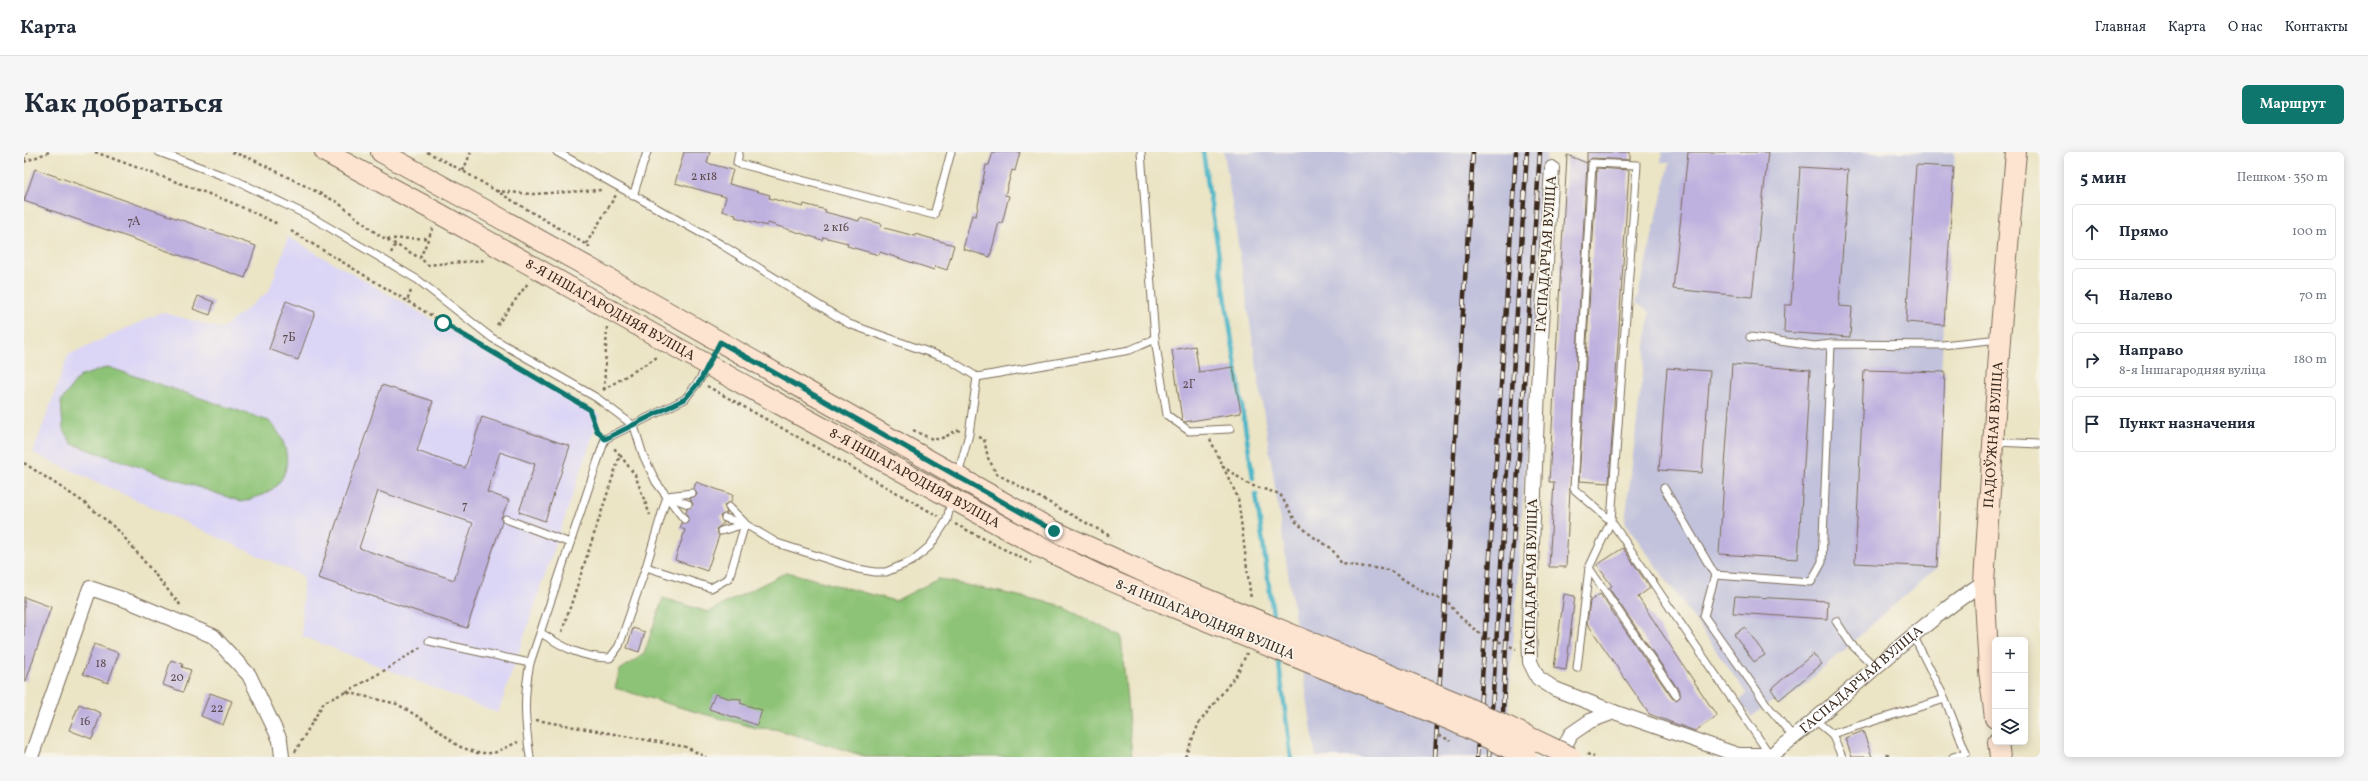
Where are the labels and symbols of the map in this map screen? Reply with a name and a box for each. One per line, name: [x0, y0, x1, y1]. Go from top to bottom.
house number: 2 к18: [691, 169, 717, 185]
street label: ГАСПАДАРЧАЯ ВУЛІЦА: [1532, 175, 1562, 333]
house number: 7А: [127, 214, 141, 230]
house number: 2 к16: [823, 220, 849, 236]
street label: 8-Я ІНШАГАРОДНЯЯ ВУЛІЦА: [522, 254, 699, 365]
route start: [434, 314, 452, 332]
house number: 7Б: [282, 330, 296, 346]
street label: ПАДОЎЖНАЯ ВУЛІЦА: [1979, 361, 2008, 509]
house number: 2Г: [1182, 377, 1196, 393]
street label: 8-Я ІНШАГАРОДНЯЯ ВУЛІЦА: [826, 424, 1004, 533]
house number: 7: [462, 498, 468, 514]
street label: ГАСПАДАРЧАЯ ВУЛІЦА: [1521, 498, 1543, 656]
route end: [1045, 522, 1063, 540]
street label: 8-Я ІНШАГАРОДНЯЯ ВУЛІЦА: [1112, 575, 1298, 665]
street label: ГАСПАДАРЧАЯ ВУЛІЦА: [1796, 621, 1927, 738]
house number: 18: [96, 656, 106, 672]
house number: 20: [170, 670, 184, 686]
house number: 22: [211, 701, 223, 717]
house number: 16: [80, 714, 90, 730]

